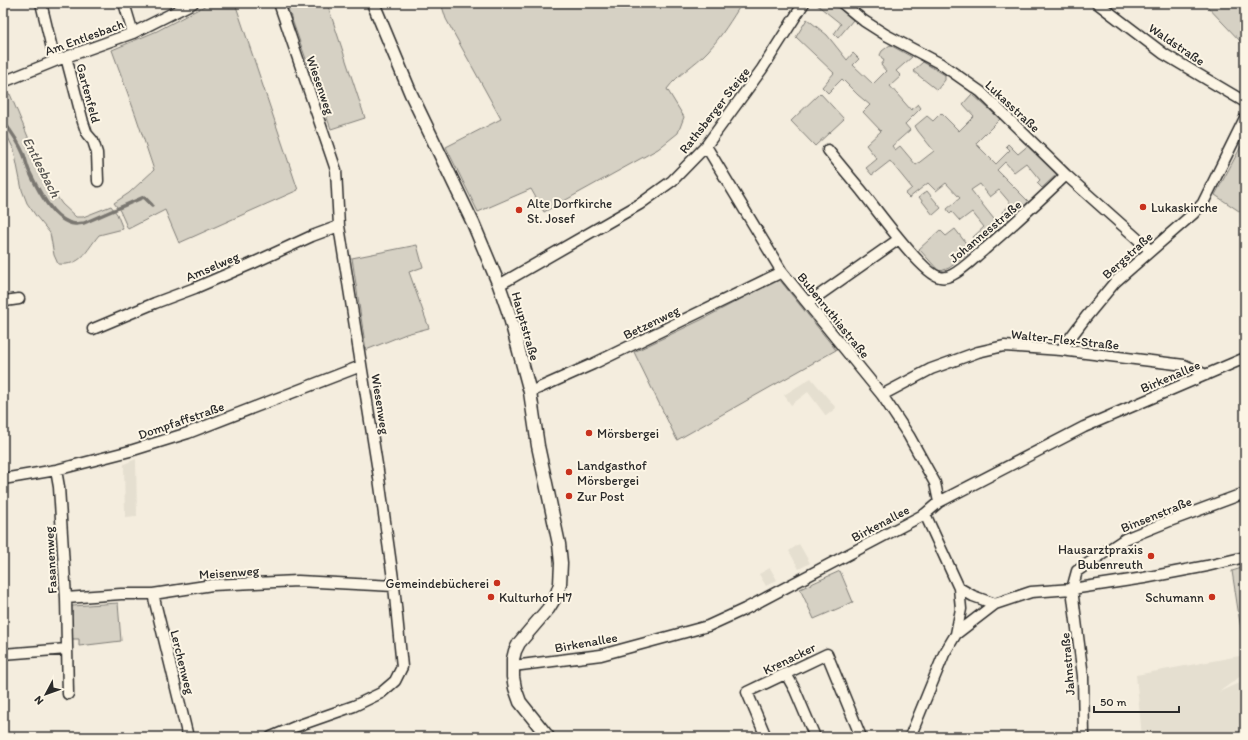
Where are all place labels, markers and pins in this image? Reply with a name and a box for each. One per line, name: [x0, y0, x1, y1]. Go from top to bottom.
place label: Alte Dorfkirche St. Josef: [527, 196, 612, 226]
place label: Lukaskirche: [1151, 200, 1218, 215]
marker: Lukaskirche: [1138, 202, 1148, 212]
marker: Alte Dorfkirche St. Josef: [514, 205, 524, 215]
place label: Mörsbergei: [597, 426, 659, 441]
marker: Mörsbergei: [584, 428, 594, 438]
place label: Landgasthof Mörsbergei: [577, 458, 647, 488]
marker: Landgasthof Mörsbergei: [564, 467, 574, 477]
place label: Zur Post: [577, 489, 624, 504]
marker: Zur Post: [564, 491, 574, 501]
place label: Hausarztpraxis Bubenreuth: [1058, 542, 1143, 572]
marker: Hausarztpraxis Bubenreuth: [1146, 551, 1156, 561]
place label: Gemeindebücherei: [386, 576, 489, 591]
marker: Gemeindebücherei: [492, 578, 502, 588]
place label: Kulturhof H7: [499, 590, 573, 605]
place label: Schumann: [1145, 590, 1204, 605]
marker: Kulturhof H7: [486, 592, 496, 602]
marker: Schumann: [1207, 592, 1217, 602]

